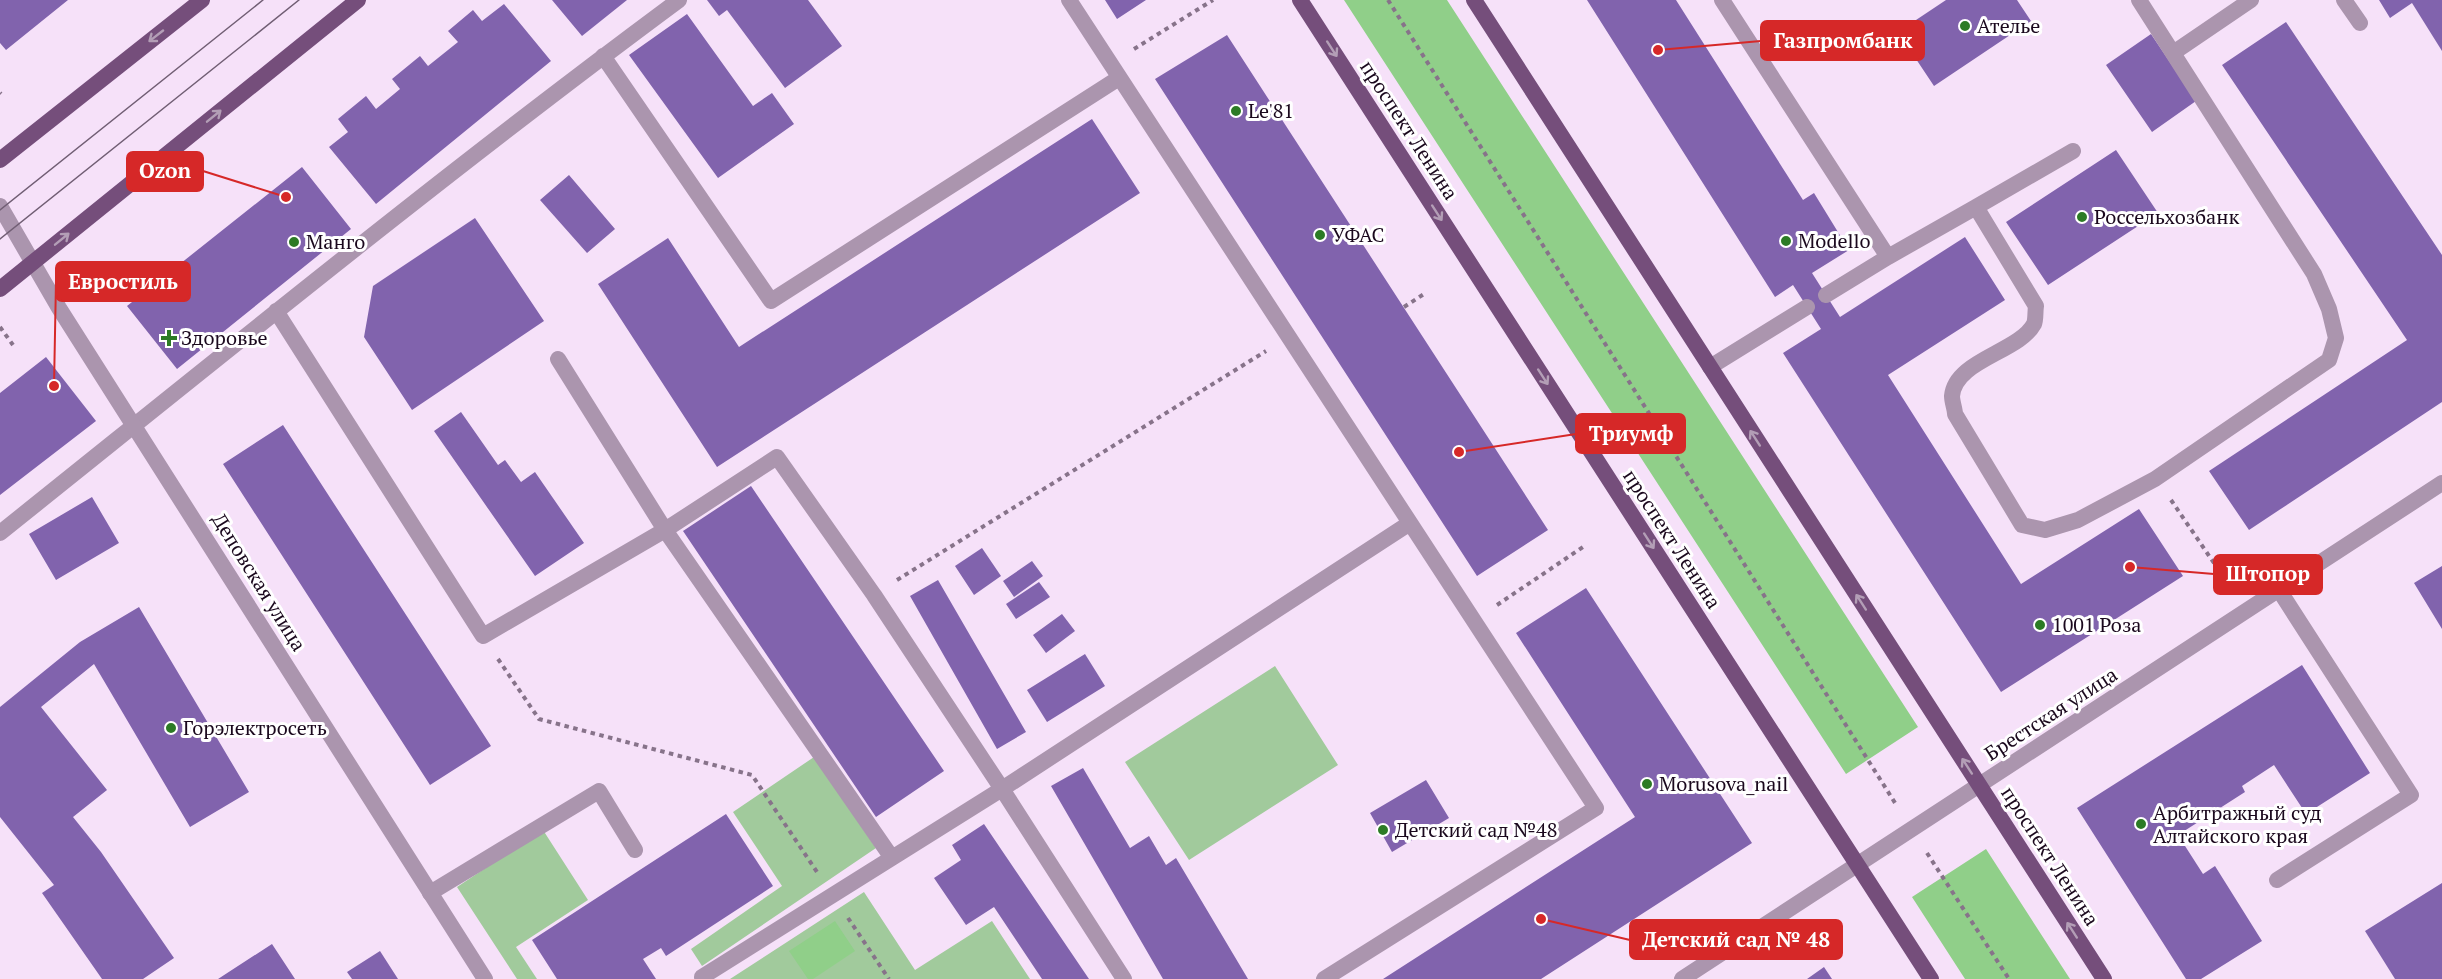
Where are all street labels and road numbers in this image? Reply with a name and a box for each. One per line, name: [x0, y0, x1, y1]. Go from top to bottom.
street label: проспект Ленина: [1354, 55, 1465, 205]
street label: проспект Ленина: [1617, 464, 1728, 614]
street label: Деповская улица: [206, 508, 313, 656]
street label: Брестская улица: [1979, 661, 2122, 767]
street label: проспект Ленина: [1995, 781, 2106, 931]

